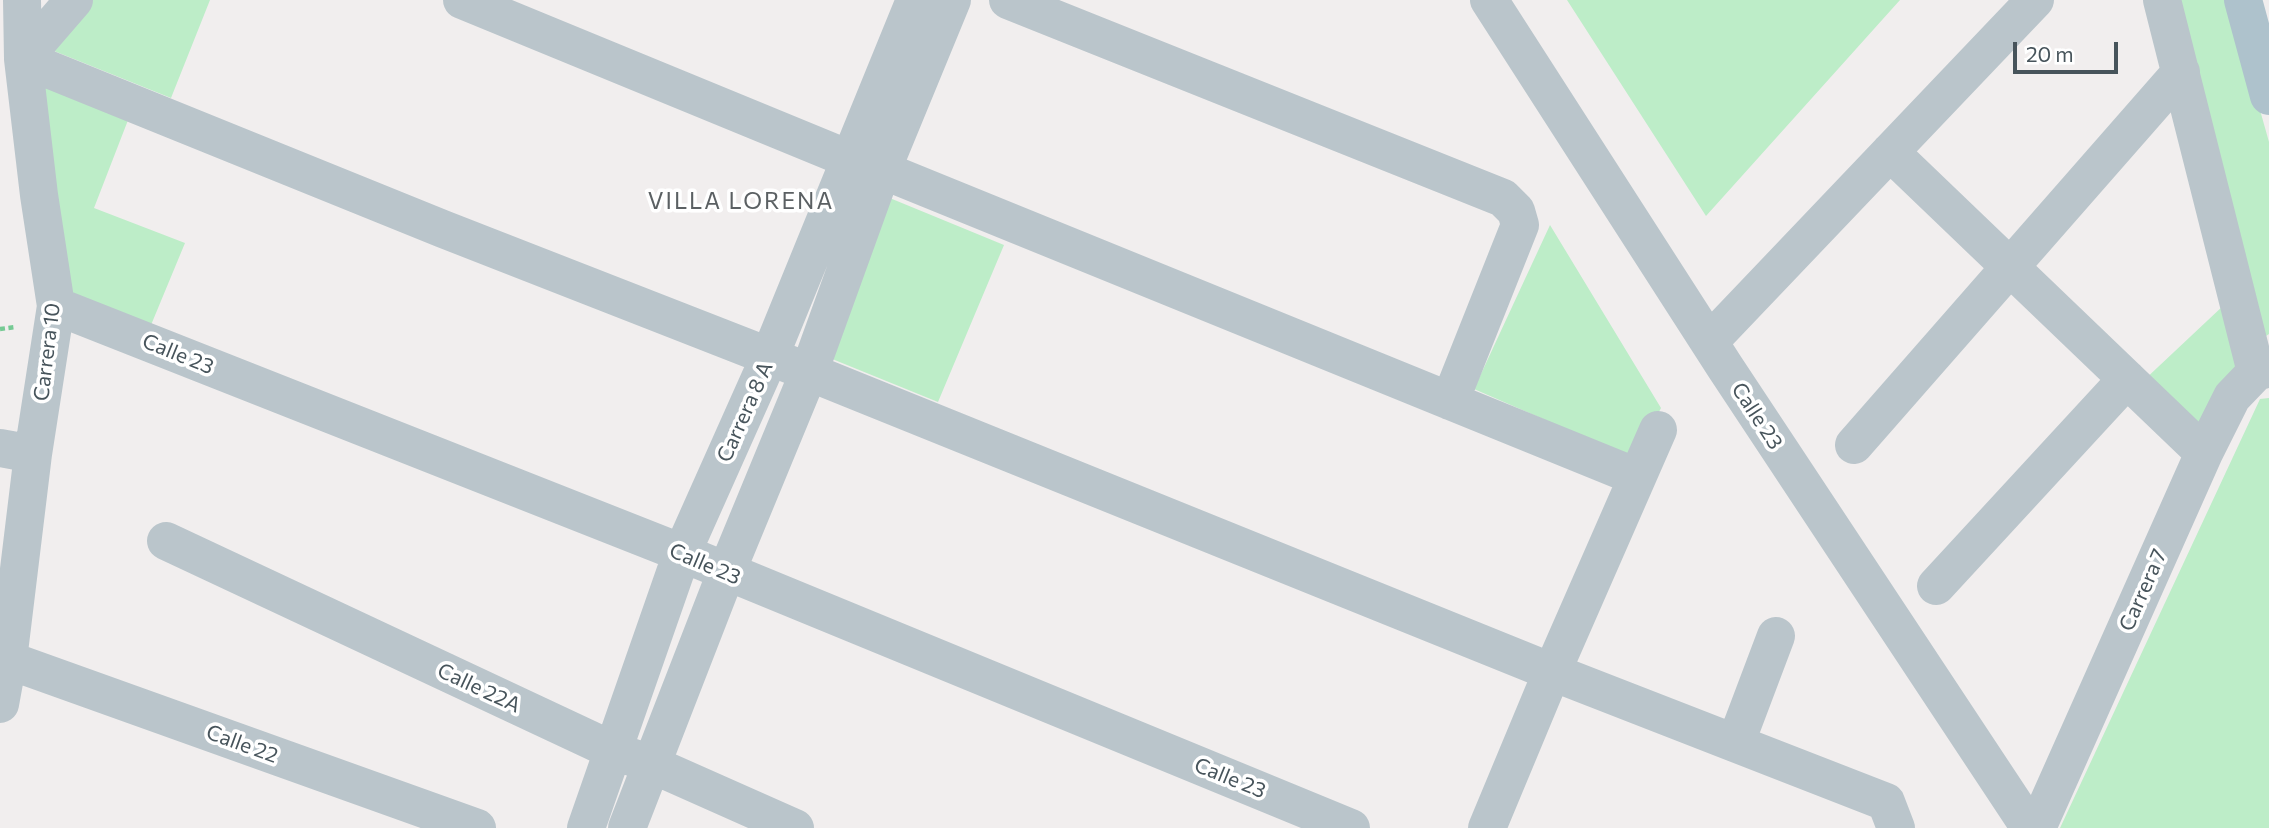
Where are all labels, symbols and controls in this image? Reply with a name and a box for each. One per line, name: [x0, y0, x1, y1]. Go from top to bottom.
scale bar: [2017, 28, 2122, 72]
text: 20 m: [2026, 41, 2074, 66]
district label: VILLA LORENA: [649, 187, 833, 215]
street label: Carrera 10: [28, 301, 66, 403]
street label: Calle 23: [139, 328, 217, 380]
street label: Carrera 8 A: [712, 358, 778, 466]
street label: Calle 23: [1726, 378, 1788, 454]
street label: Calle 23: [666, 538, 744, 590]
street label: Carrera 7: [2114, 545, 2172, 635]
street label: Calle 22A: [433, 658, 525, 718]
street label: Calle 22: [203, 719, 281, 769]
street label: Calle 23: [1191, 752, 1269, 804]

